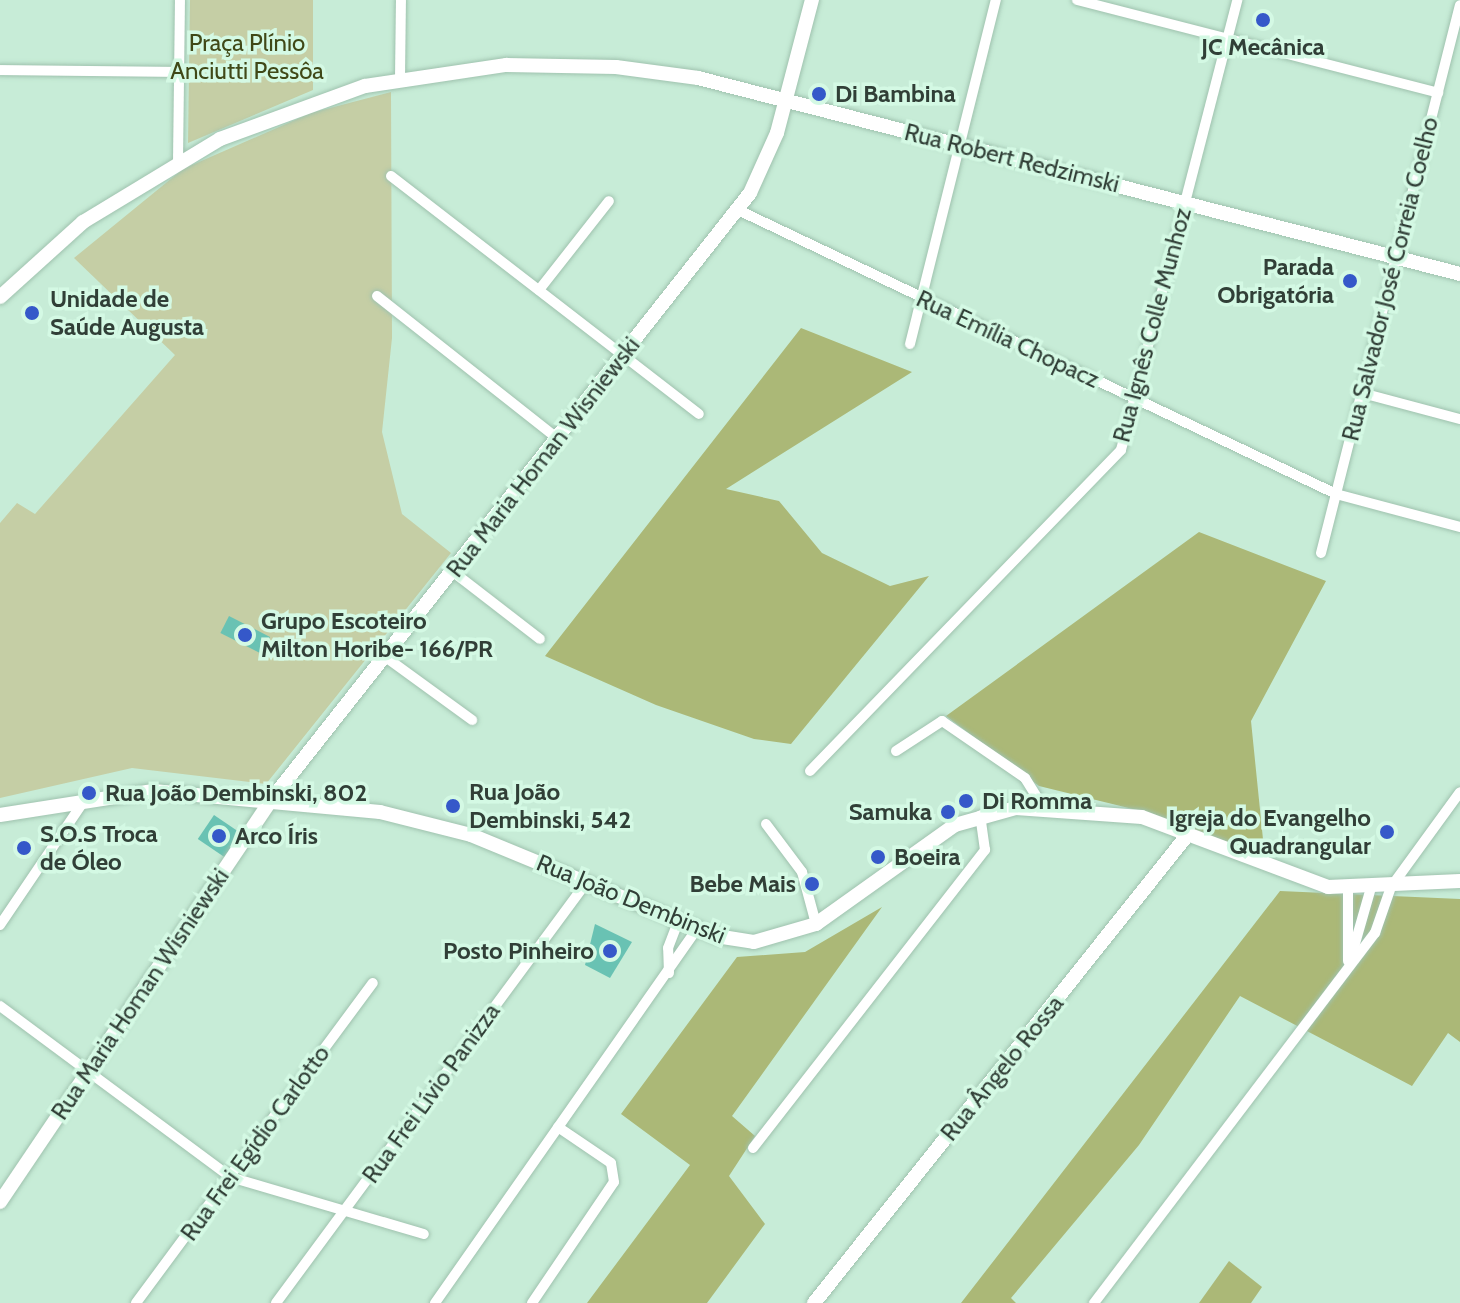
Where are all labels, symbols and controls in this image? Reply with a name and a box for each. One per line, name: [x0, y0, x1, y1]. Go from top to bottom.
marker: JC Mecânica: [1254, 11, 1272, 29]
park label: Praça Plínio Anciutti Pessôa: [170, 29, 324, 85]
place label: JC Mecânica: [1201, 33, 1325, 61]
place label: Di Bambina: [835, 80, 956, 108]
marker: Di Bambina: [810, 85, 828, 103]
street label: Rua Salvador José Correia Coelho: [1336, 114, 1444, 444]
street label: Rua Robert Redzimski: [902, 117, 1122, 199]
street label: Rua Ignês Colle Munhoz: [1107, 205, 1197, 445]
place label: Parada Obrigatória: [1217, 253, 1334, 309]
marker: Parada Obrigatória: [1341, 272, 1359, 290]
street label: Rua Emília Chopacz: [912, 284, 1104, 394]
place label: Unidade de Saúde Augusta: [50, 285, 204, 341]
marker: Unidade de Saúde Augusta: [21, 302, 43, 324]
street label: Rua Maria Homan Wisniewski: [440, 331, 646, 583]
place label: Grupo Escoteiro Milton Horibe- 166/PR: [261, 607, 493, 663]
marker: Grupo Escoteiro Milton Horibe- 166/PR: [236, 626, 254, 644]
place label: Rua João Dembinski, 542: [469, 778, 631, 834]
place label: Rua João Dembinski, 802: [105, 779, 367, 807]
marker: Rua João Dembinski, 802: [80, 784, 98, 802]
place label: Di Romma: [982, 787, 1092, 815]
marker: Di Romma: [957, 792, 975, 810]
marker: Rua João Dembinski, 542: [444, 797, 462, 815]
place label: Samuka: [849, 798, 932, 826]
marker: Samuka: [939, 803, 957, 821]
place label: Igreja do Evangelho Quadrangular: [1168, 804, 1371, 860]
place label: S.O.S Troca de Óleo: [40, 820, 158, 876]
place label: Arco Íris: [235, 822, 318, 850]
marker: Igreja do Evangelho Quadrangular: [1378, 823, 1396, 841]
marker: Arco Íris: [210, 827, 228, 845]
marker: S.O.S Troca de Óleo: [15, 839, 33, 857]
place label: Boeira: [894, 843, 961, 871]
street label: Rua João Dembinski: [532, 848, 730, 950]
marker: Boeira: [869, 848, 887, 866]
street label: Rua Maria Homan Wisniewski: [45, 863, 235, 1125]
place label: Bebe Mais: [689, 870, 796, 898]
marker: Bebe Mais: [803, 875, 821, 893]
place label: Posto Pinheiro: [443, 937, 594, 965]
marker: Posto Pinheiro: [601, 942, 619, 960]
street label: Rua Ângelo Rossa: [935, 989, 1069, 1147]
street label: Rua Frei Lívio Panizza: [356, 997, 506, 1189]
street label: Rua Frei Egídio Carlotto: [174, 1040, 336, 1246]

